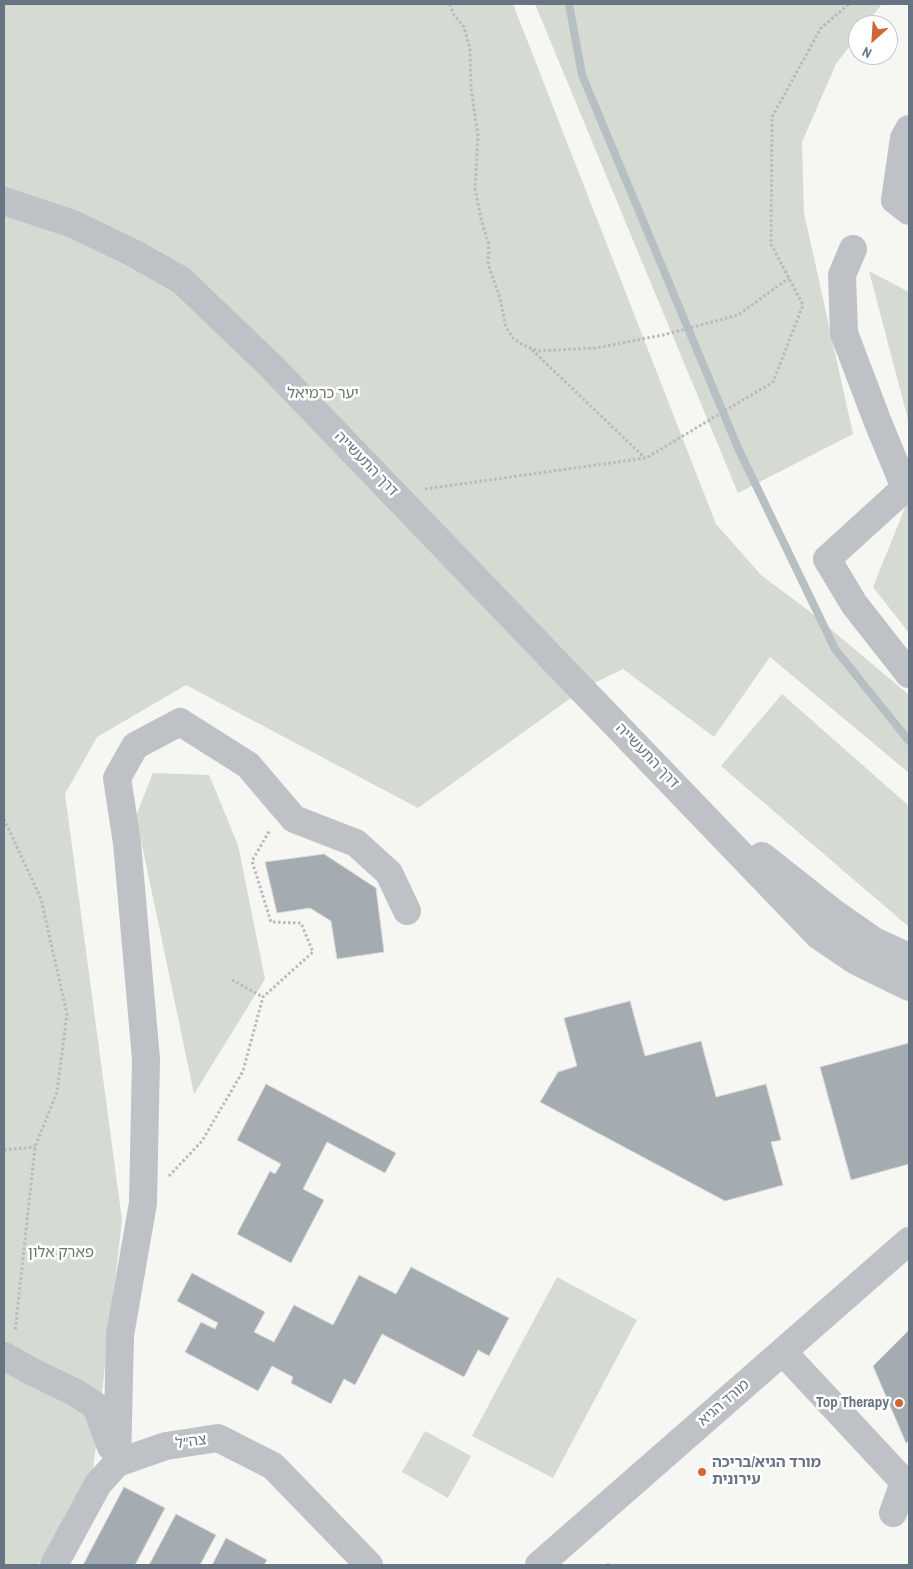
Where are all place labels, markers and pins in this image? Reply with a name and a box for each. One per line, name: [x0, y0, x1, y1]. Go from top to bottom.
place label: Top Therapy: [816, 1394, 889, 1412]
marker: Top Therapy: [893, 1397, 905, 1409]
place label: מורד הגיא/בריכה עירונית: [712, 1454, 821, 1489]
marker: מורד הגיא/בריכה עירונית: [696, 1466, 708, 1478]

